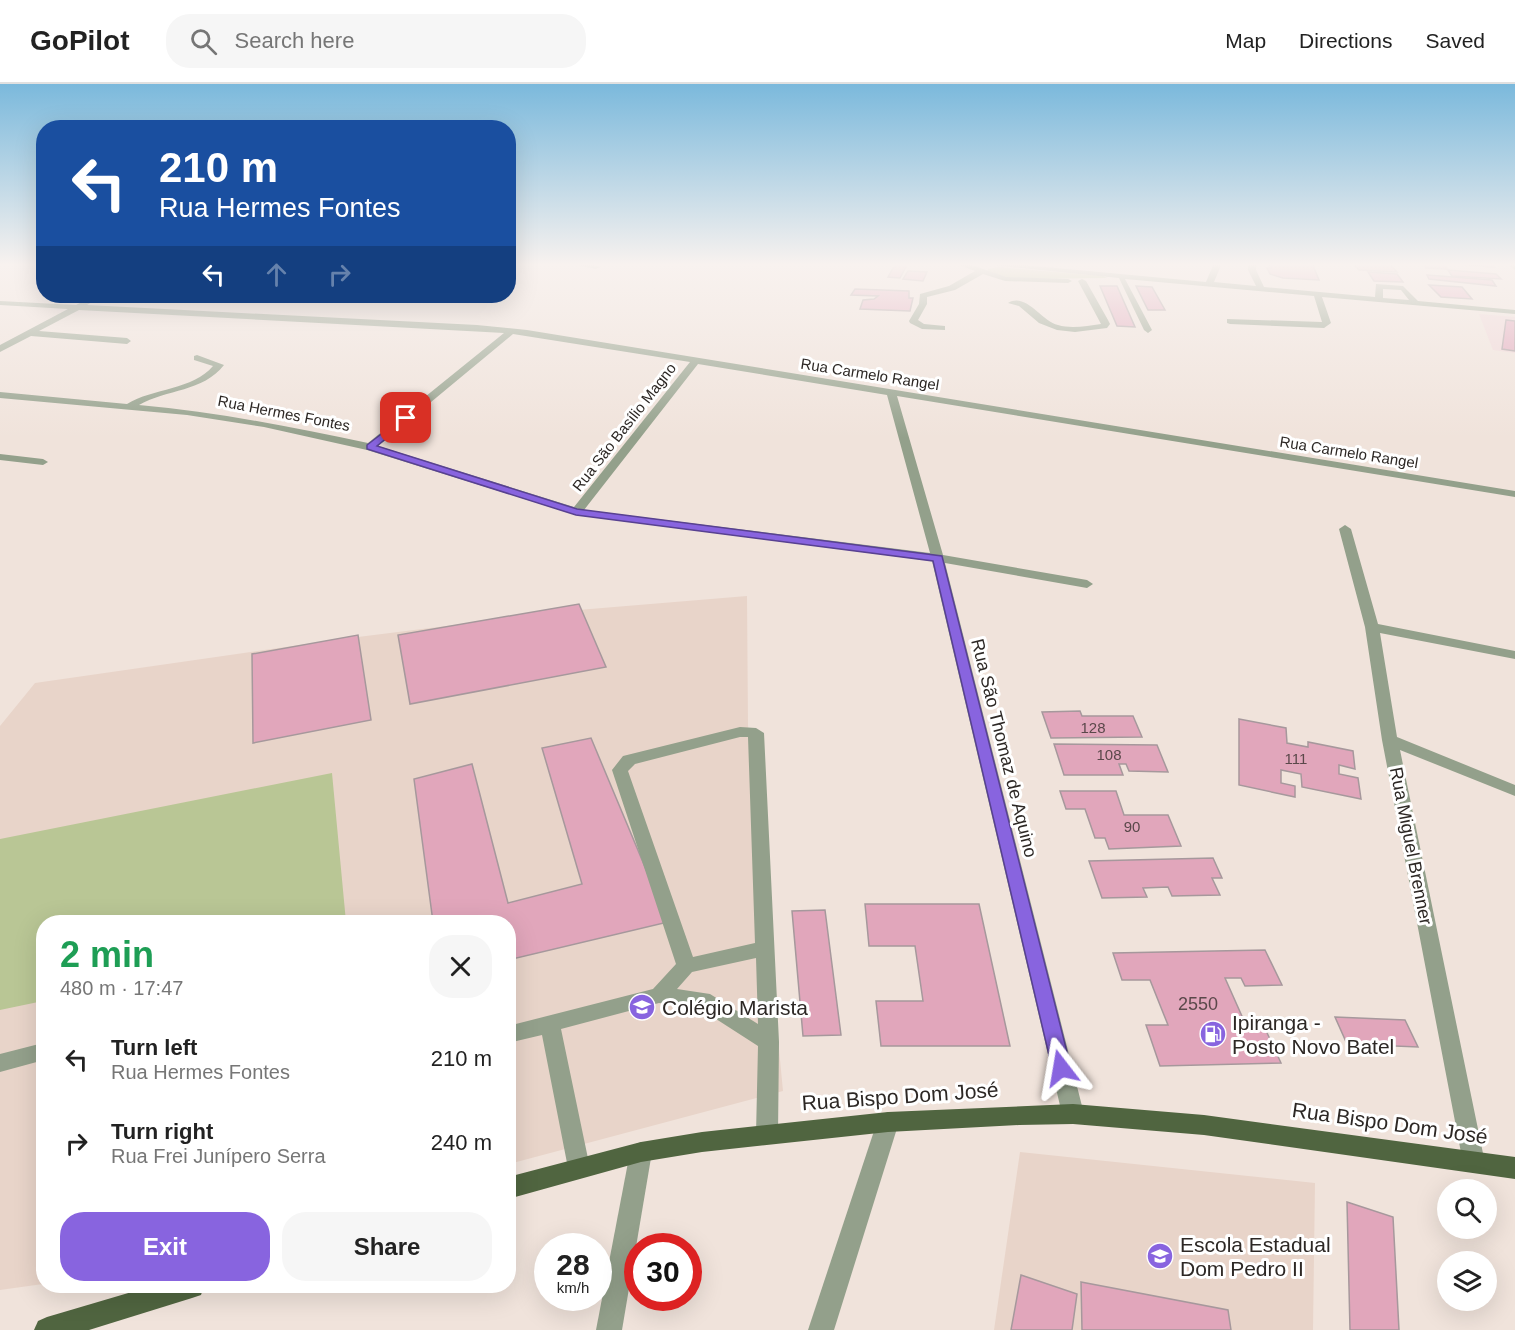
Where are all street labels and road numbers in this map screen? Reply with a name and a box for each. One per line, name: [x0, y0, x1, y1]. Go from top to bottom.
street label: Rua Carmelo Rangel: [799, 355, 941, 393]
street label: Rua São Basílio Magno: [569, 360, 679, 494]
street label: Rua Hermes Fontes: [217, 392, 351, 434]
street label: Rua Carmelo Rangel: [1278, 433, 1420, 471]
street label: Rua São Thomaz de Aquino: [967, 637, 1041, 859]
street label: Rua Miguel Brenner: [1386, 766, 1436, 926]
street label: Rua Bispo Dom José: [801, 1078, 999, 1114]
street label: Rua Bispo Dom José: [1291, 1098, 1489, 1148]

